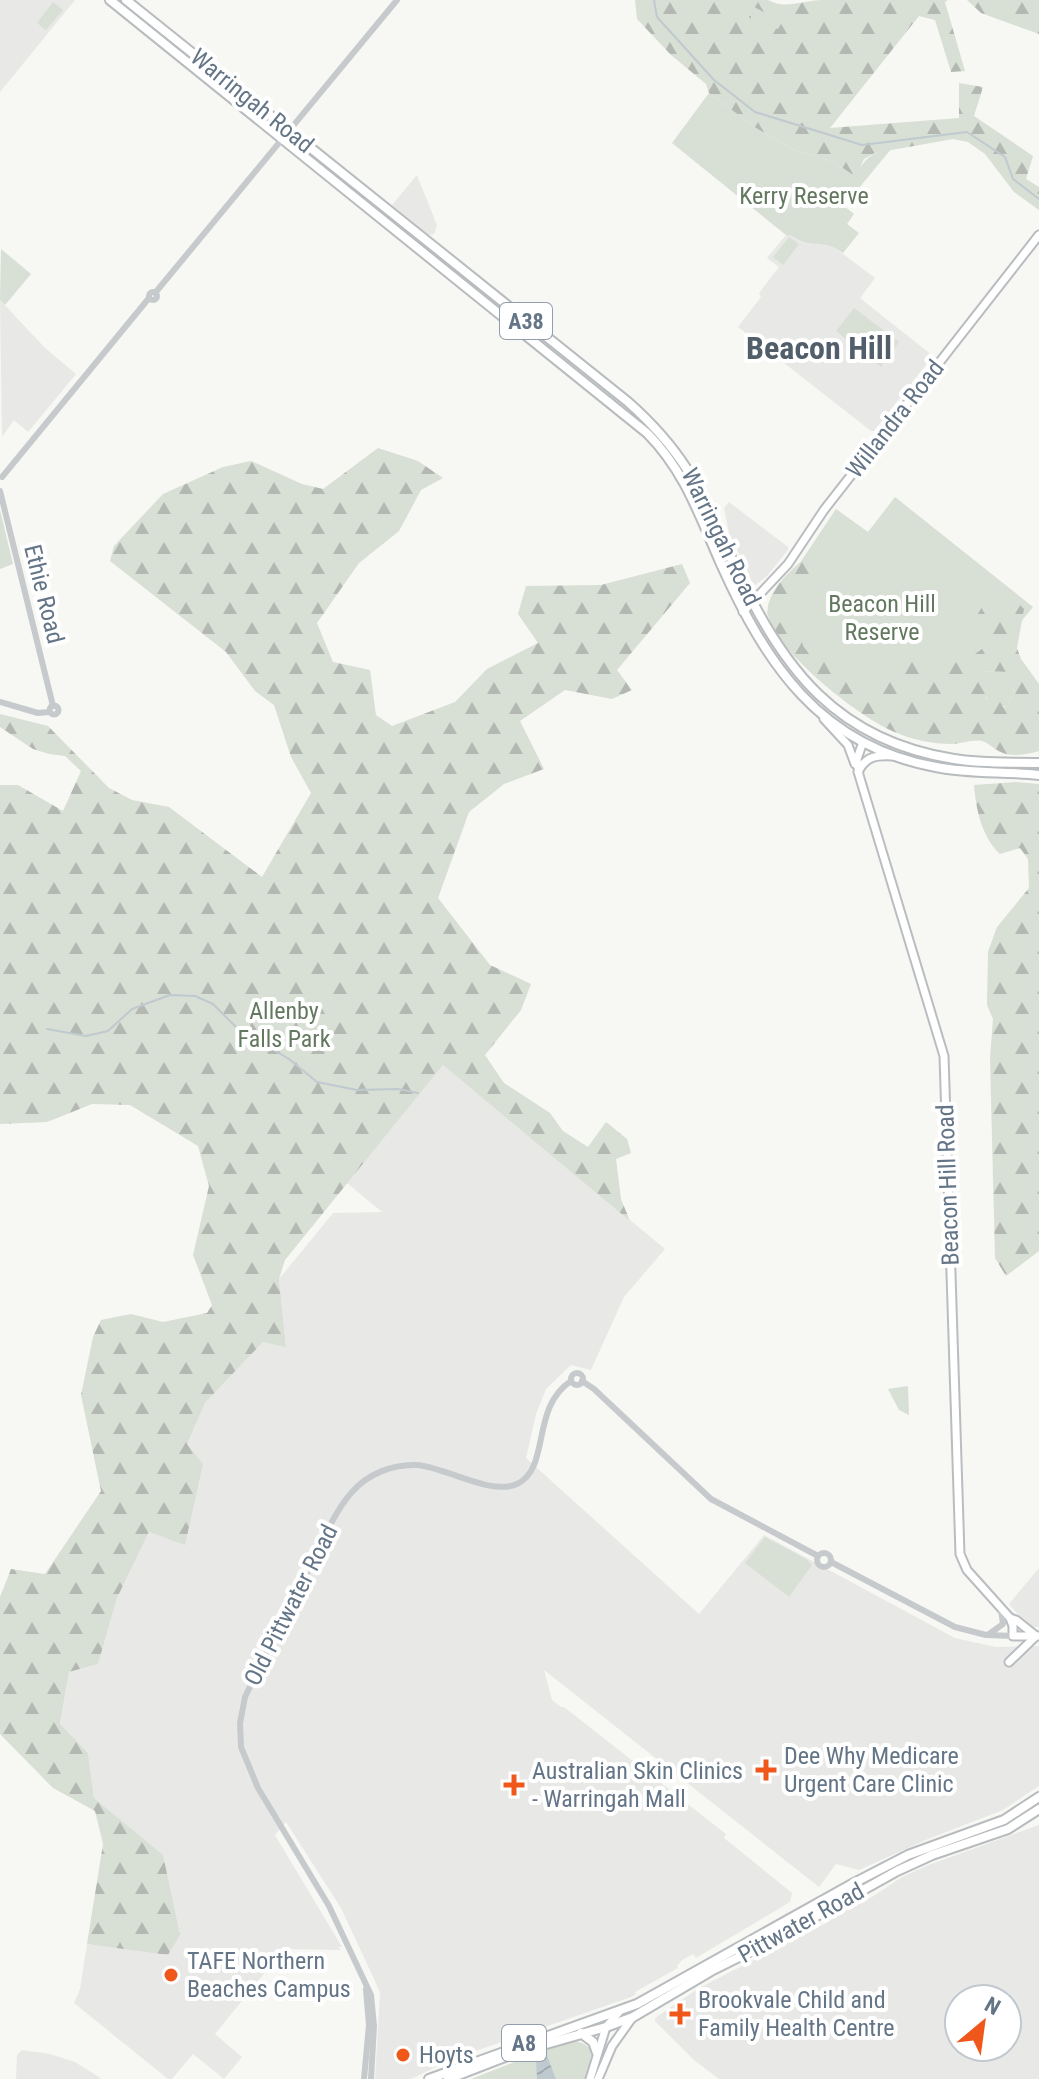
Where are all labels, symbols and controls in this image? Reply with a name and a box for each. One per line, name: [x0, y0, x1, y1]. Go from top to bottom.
street label: Warringah Road: [185, 43, 319, 159]
park label: Kerry Reserve: [739, 182, 869, 210]
road number: A38: [500, 303, 552, 339]
district label: Beacon Hill: [746, 329, 892, 367]
street label: Willandra Road: [840, 354, 950, 484]
street label: Warringah Road: [676, 464, 766, 610]
street label: Ethie Road: [18, 542, 70, 646]
park label: Beacon Hill Reserve: [828, 590, 936, 646]
park label: Allenby Falls Park: [238, 997, 331, 1053]
street label: Beacon Hill Road: [931, 1104, 965, 1266]
street label: Old Pittwater Road: [238, 1520, 344, 1690]
place label: Dee Why Medicare Urgent Care Clinic: [784, 1742, 959, 1798]
place label: Australian Skin Clinics - Warringah Mall: [532, 1757, 743, 1813]
marker: Dee Why Medicare Urgent Care Clinic: [755, 1759, 777, 1781]
marker: Australian Skin Clinics - Warringah Mall: [503, 1774, 525, 1796]
street label: Pittwater Road: [733, 1877, 869, 1969]
place label: TAFE Northern Beaches Campus: [187, 1947, 351, 2003]
marker: TAFE Northern Beaches Campus: [162, 1966, 180, 1984]
north arrow: [943, 1983, 1023, 2063]
place label: Brookvale Child and Family Health Centre: [698, 1986, 895, 2042]
text: N: [980, 1992, 1004, 2020]
marker: Brookvale Child and Family Health Centre: [669, 2003, 691, 2025]
road number: A8: [502, 2025, 546, 2061]
place label: Hoyts: [419, 2041, 474, 2069]
marker: Hoyts: [394, 2046, 412, 2064]

